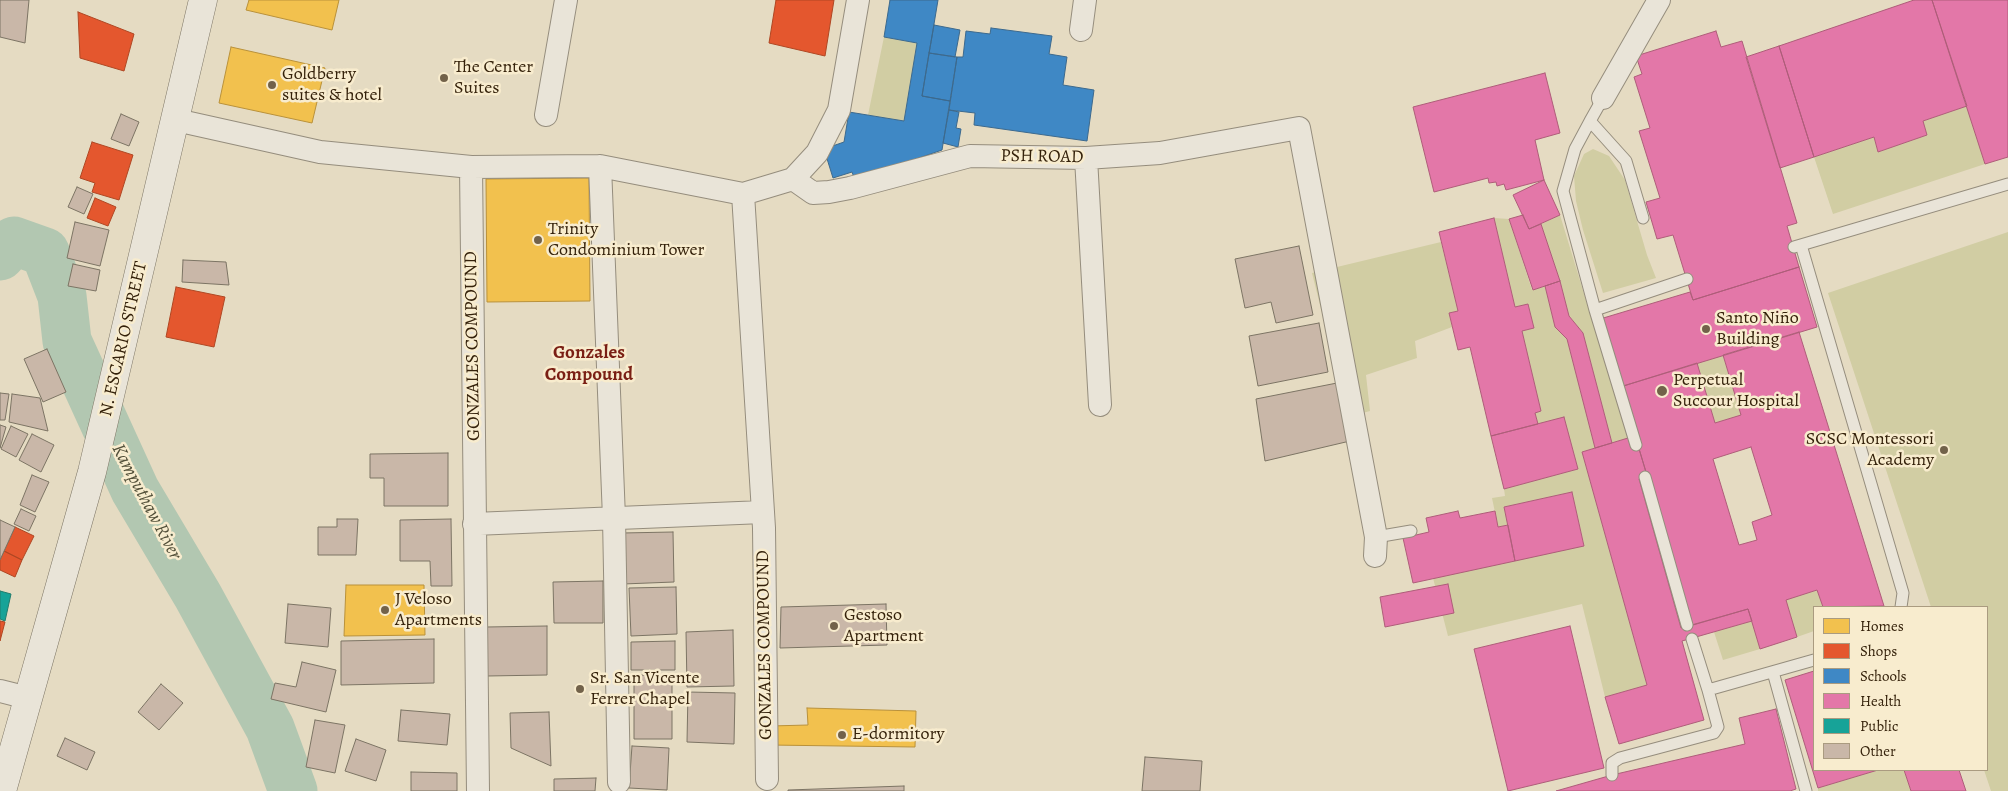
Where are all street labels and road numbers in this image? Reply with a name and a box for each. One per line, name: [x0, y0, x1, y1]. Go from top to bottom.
street label: PSH ROAD: [1000, 145, 1084, 169]
street label: GONZALES COMPOUND: [461, 251, 485, 441]
street label: N. ESCARIO STREET: [96, 259, 152, 419]
street label: GONZALES COMPOUND: [753, 550, 777, 740]

